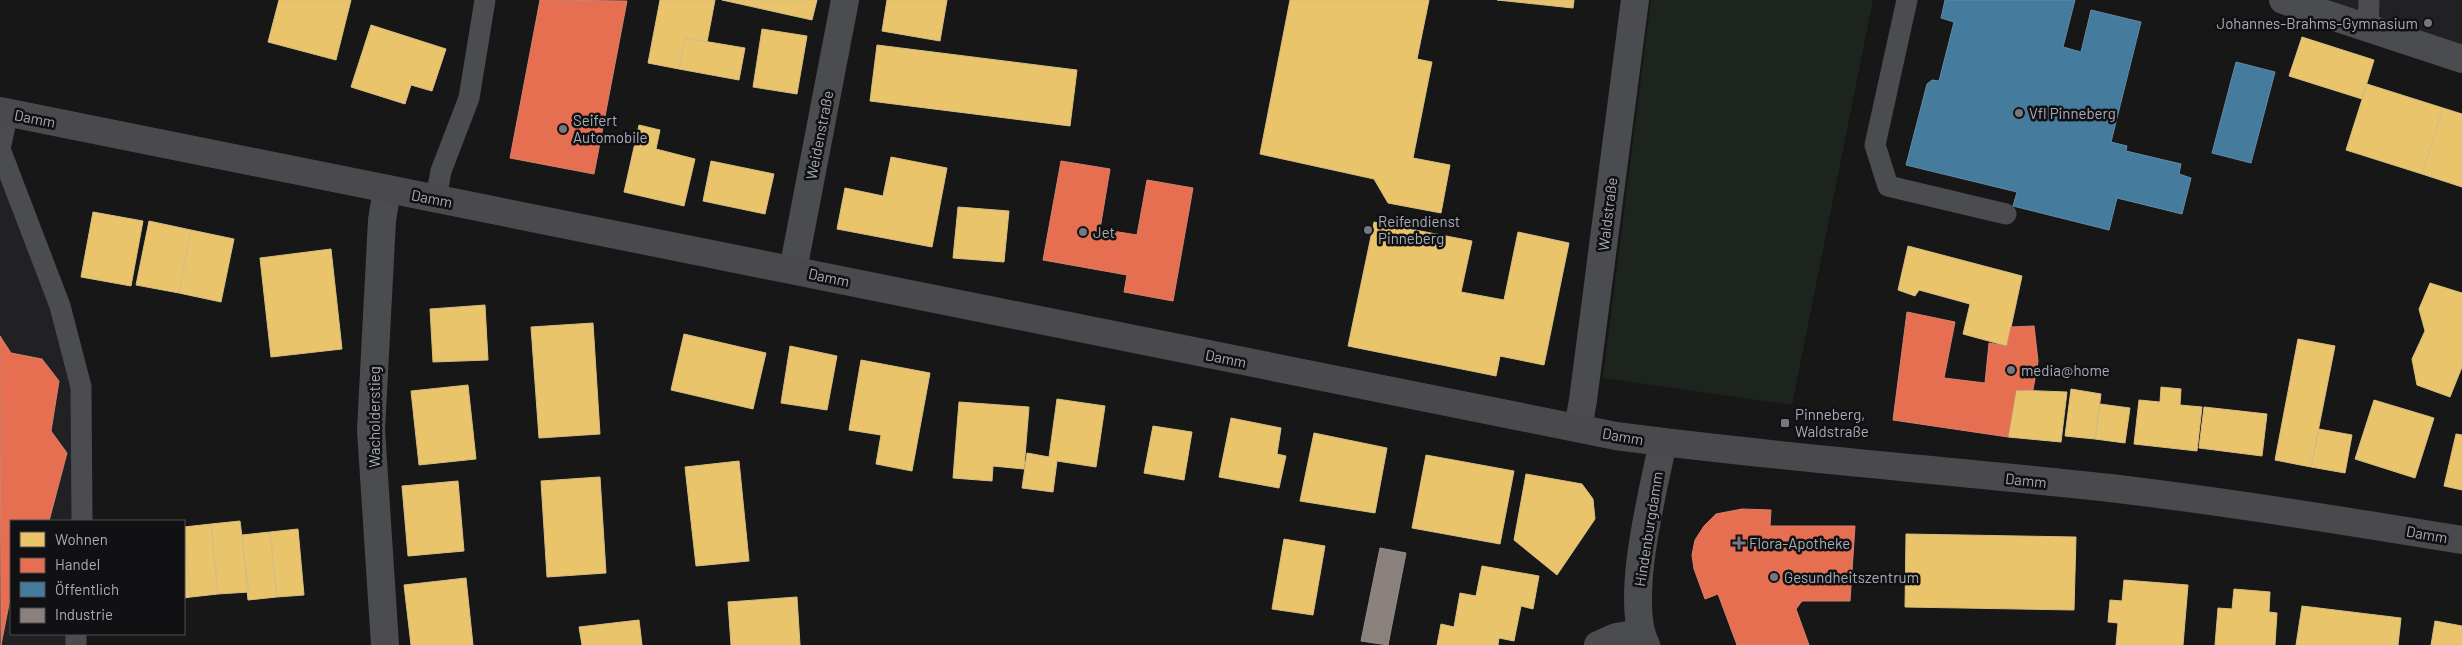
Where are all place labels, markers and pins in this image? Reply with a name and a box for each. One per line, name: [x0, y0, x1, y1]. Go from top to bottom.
place label: Johannes-Brahms-Gymnasium: [2217, 14, 2418, 32]
marker: Johannes-Brahms-Gymnasium: [2422, 17, 2434, 29]
place label: Vfl Pinneberg: [2029, 104, 2116, 122]
marker: Vfl Pinneberg: [2013, 107, 2025, 119]
place label: Seifert Automobile: [573, 111, 648, 146]
marker: Seifert Automobile: [557, 123, 569, 135]
place label: Reifendienst Pinneberg: [1378, 212, 1460, 247]
place label: Jet: [1093, 223, 1115, 241]
marker: Reifendienst Pinneberg: [1362, 224, 1374, 236]
marker: Jet: [1077, 226, 1089, 238]
place label: media@home: [2021, 361, 2110, 379]
marker: media@home: [2005, 364, 2017, 376]
place label: Pinneberg, Waldstraße: [1795, 405, 1869, 440]
marker: Pinneberg, Waldstraße: [1779, 417, 1791, 429]
place label: Flora-Apotheke: [1749, 534, 1850, 552]
marker: Flora-Apotheke: [1733, 537, 1745, 549]
place label: Gesundheitszentrum: [1784, 568, 1919, 586]
marker: Gesundheitszentrum: [1768, 571, 1780, 583]

